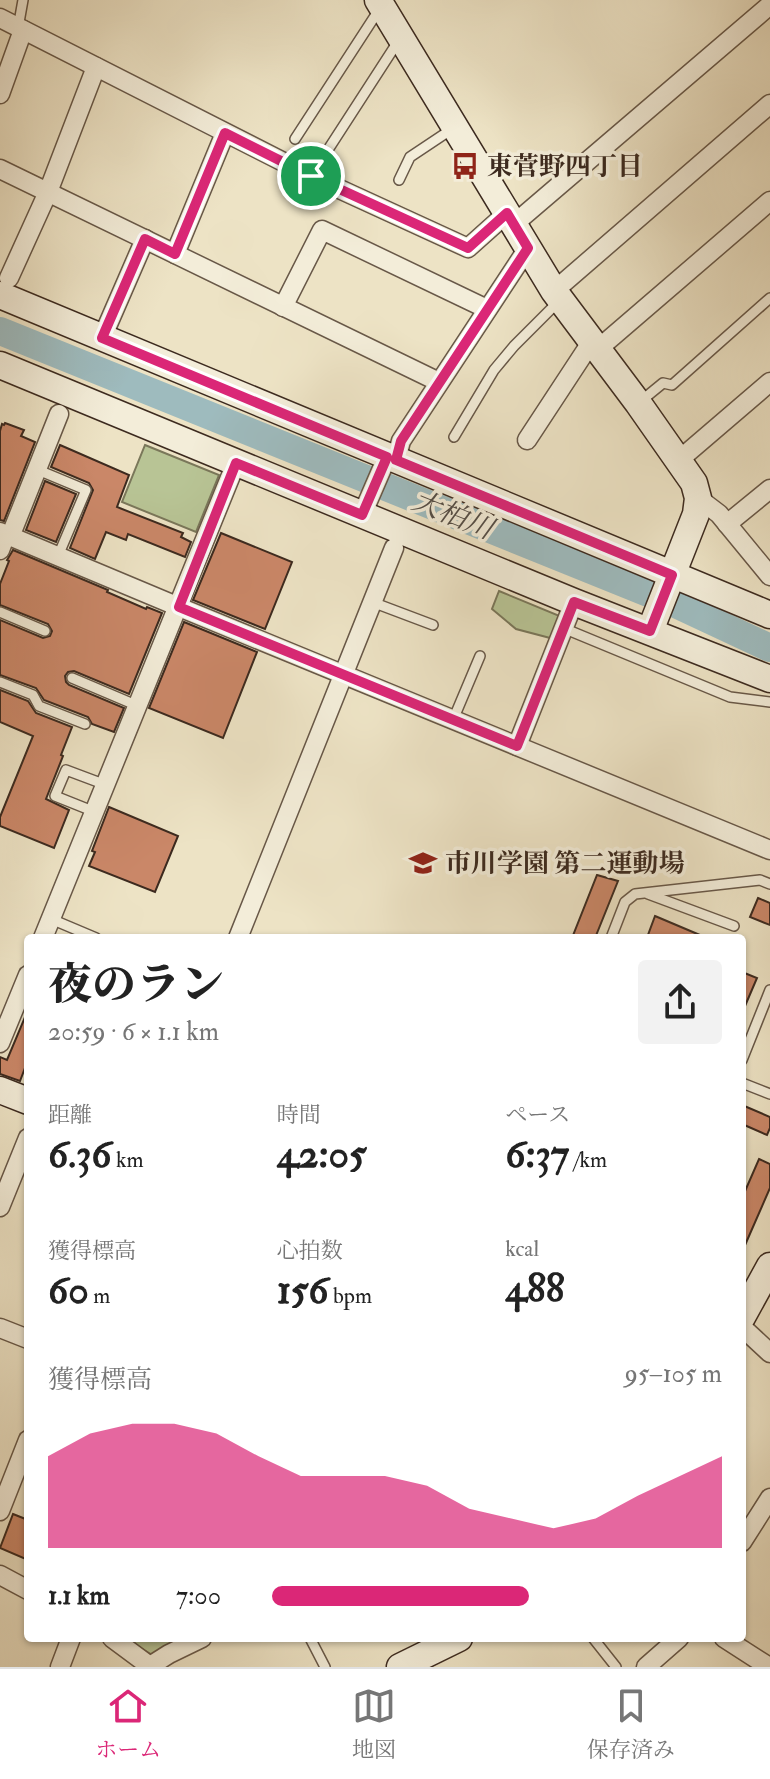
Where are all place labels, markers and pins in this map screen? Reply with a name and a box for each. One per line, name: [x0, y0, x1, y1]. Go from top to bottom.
pin: [277, 142, 345, 210]
bus stop icon: 東菅野四丁目: [450, 151, 480, 181]
place label: 東菅野四丁目: [487, 151, 643, 183]
school or university icon: 市川学園 第二運動場: [408, 848, 438, 878]
place label: 市川学園 第二運動場: [445, 848, 684, 880]

